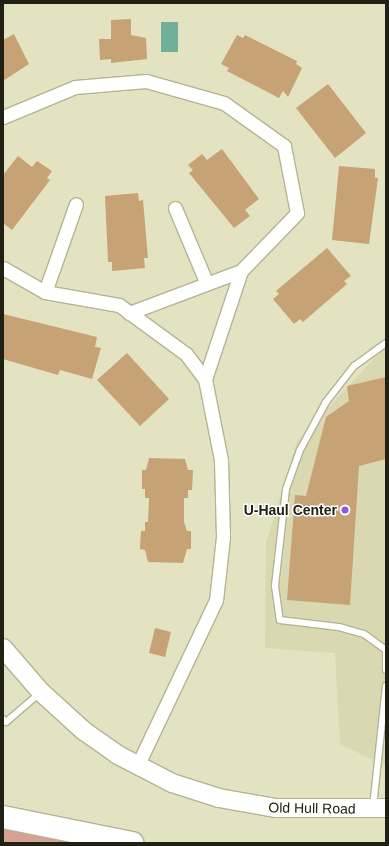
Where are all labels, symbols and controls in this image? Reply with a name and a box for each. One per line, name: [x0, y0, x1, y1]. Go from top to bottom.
place label: U-Haul Center: [244, 502, 337, 518]
marker: U-Haul Center: [340, 505, 350, 515]
street label: Old Hull Road: [268, 799, 356, 817]

